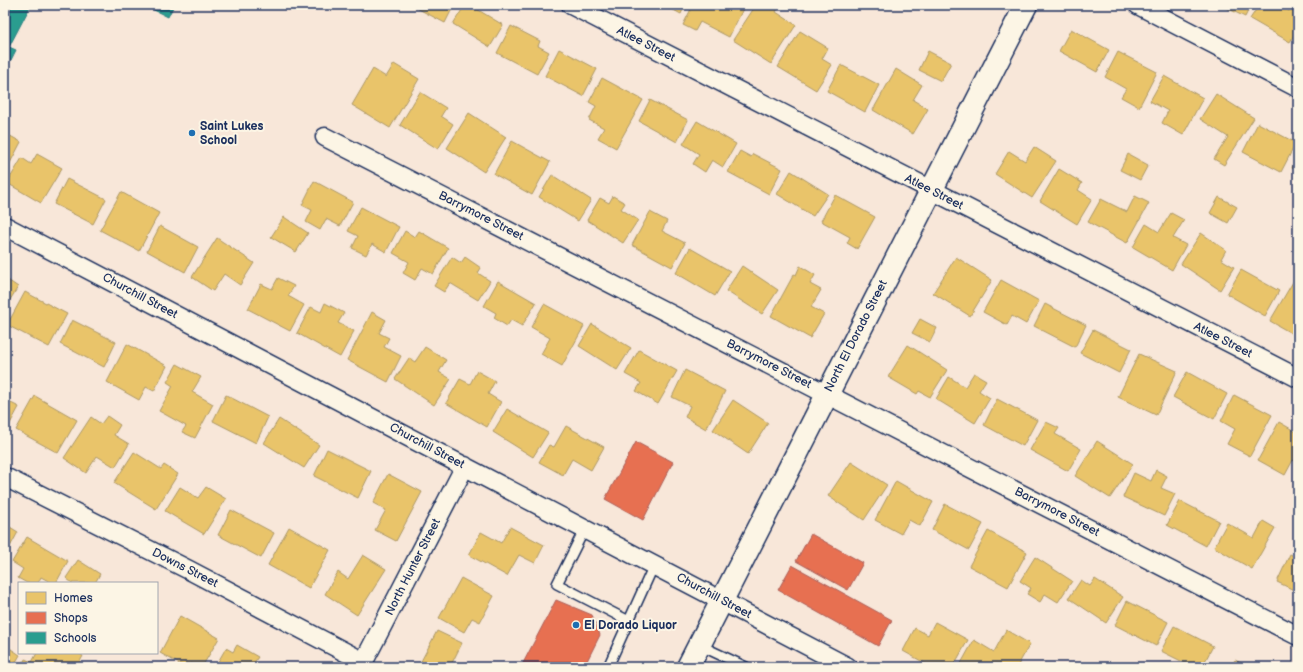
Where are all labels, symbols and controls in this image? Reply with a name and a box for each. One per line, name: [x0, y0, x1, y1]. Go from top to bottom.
street label: Atlee Street: [614, 23, 678, 65]
place label: Saint Lukes School: [200, 119, 263, 148]
marker: Saint Lukes School: [187, 128, 197, 138]
street label: Atlee Street: [902, 171, 966, 213]
street label: Barrymore Street: [436, 188, 526, 244]
street label: Churchill Street: [100, 270, 180, 322]
street label: North El Dorado Street: [821, 277, 891, 394]
street label: Atlee Street: [1191, 319, 1255, 361]
street label: Barrymore Street: [724, 336, 814, 392]
street label: Churchill Street: [387, 420, 467, 472]
street label: Barrymore Street: [1012, 484, 1102, 540]
street label: North Hunter Street: [382, 516, 444, 618]
street label: Downs Street: [149, 545, 221, 591]
street label: Churchill Street: [674, 570, 754, 622]
legend: [18, 582, 158, 654]
text: Homes: [54, 591, 93, 606]
text: Shops: [54, 611, 88, 626]
place label: El Dorado Liquor: [584, 618, 677, 633]
marker: El Dorado Liquor: [571, 620, 581, 630]
text: Schools: [54, 631, 97, 646]

